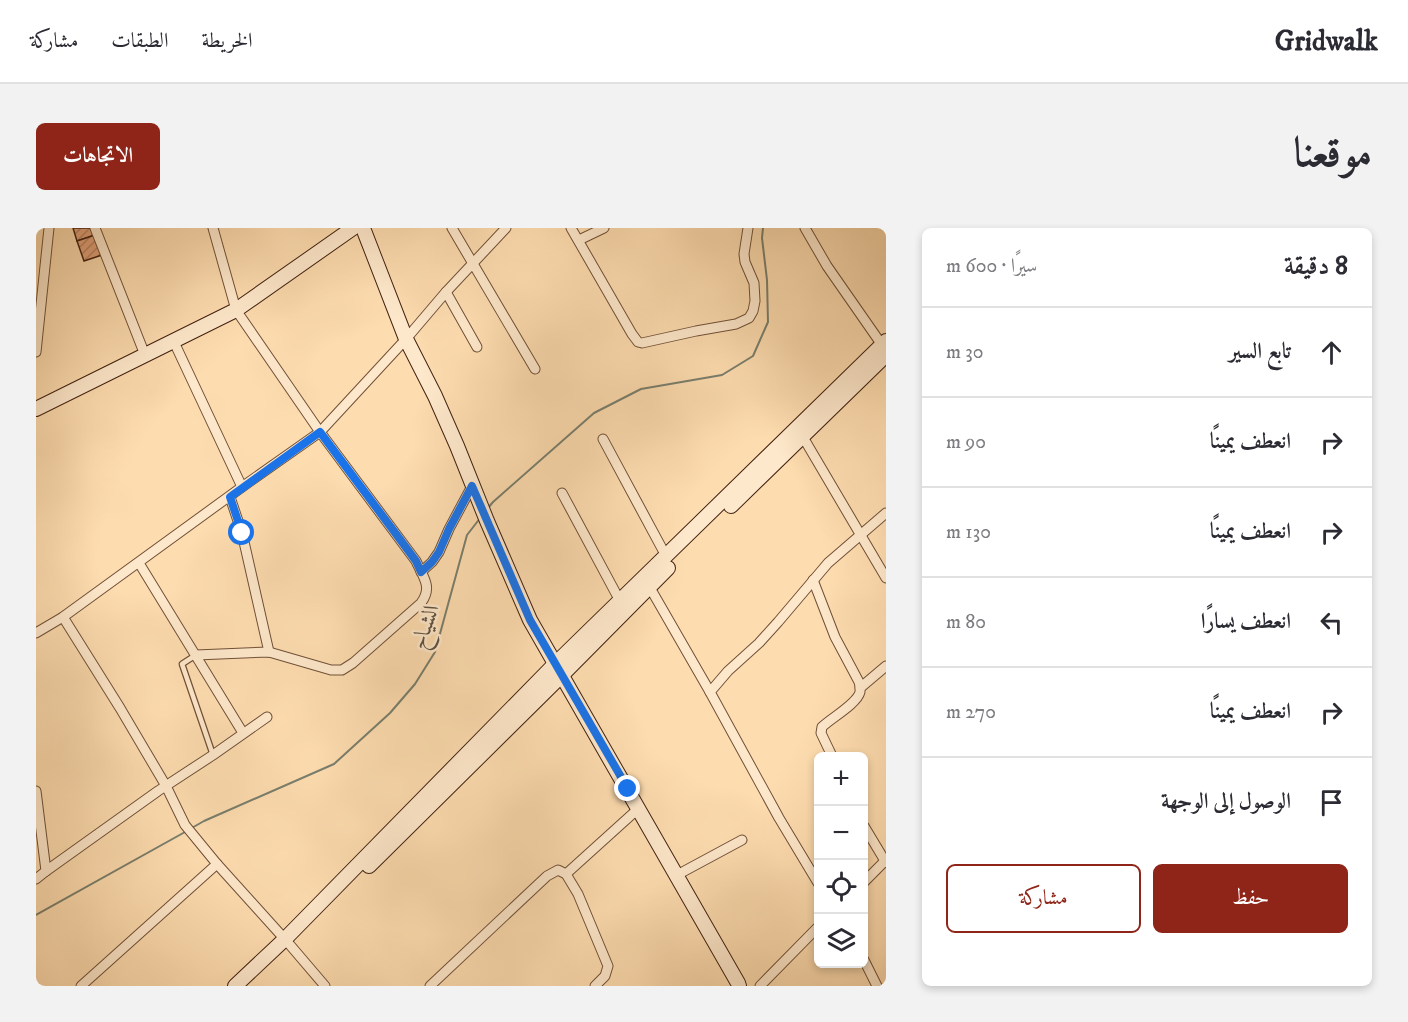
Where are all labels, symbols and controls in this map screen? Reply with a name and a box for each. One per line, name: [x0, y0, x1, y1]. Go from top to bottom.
text: Gridwalk: [1275, 24, 1378, 59]
text: مشاركة: [30, 28, 78, 54]
text: الطبقات: [111, 28, 168, 54]
text: الخريطة: [201, 28, 253, 54]
button: الاتجاهات: [36, 123, 160, 190]
text: موقعنا: [1294, 128, 1372, 180]
text: 8 دقيقة: [1284, 250, 1348, 283]
text: سيرًا · 600 m: [946, 254, 1037, 279]
icon: ahead: [1315, 336, 1348, 369]
text: تابع السير: [1229, 338, 1291, 365]
text: 30 m: [946, 340, 984, 365]
icon: right: [1315, 426, 1348, 459]
text: انعطف يمينًا: [1210, 428, 1291, 455]
text: 90 m: [946, 430, 986, 455]
icon: right: [1315, 516, 1348, 549]
text: انعطف يمينًا: [1210, 518, 1291, 545]
route start: [228, 519, 254, 545]
text: 130 m: [946, 520, 991, 545]
water label: الشياح: [405, 600, 450, 654]
icon: left: [1315, 606, 1348, 639]
text: انعطف يسارًا: [1201, 608, 1291, 635]
text: 80 m: [946, 610, 986, 635]
icon: right: [1315, 696, 1348, 729]
text: انعطف يمينًا: [1210, 698, 1291, 725]
text: 270 m: [946, 700, 996, 725]
map controls: [814, 752, 868, 968]
button: +: [814, 752, 868, 806]
route end: [614, 775, 640, 801]
icon: arrive: [1315, 786, 1348, 819]
text: الوصول إلى الوجهة: [1161, 788, 1291, 815]
button: −: [814, 806, 868, 860]
button: locate: [814, 860, 868, 914]
button: مشاركة: [946, 864, 1141, 933]
button: حفظ: [1153, 864, 1348, 933]
button: layers: [814, 914, 868, 968]

